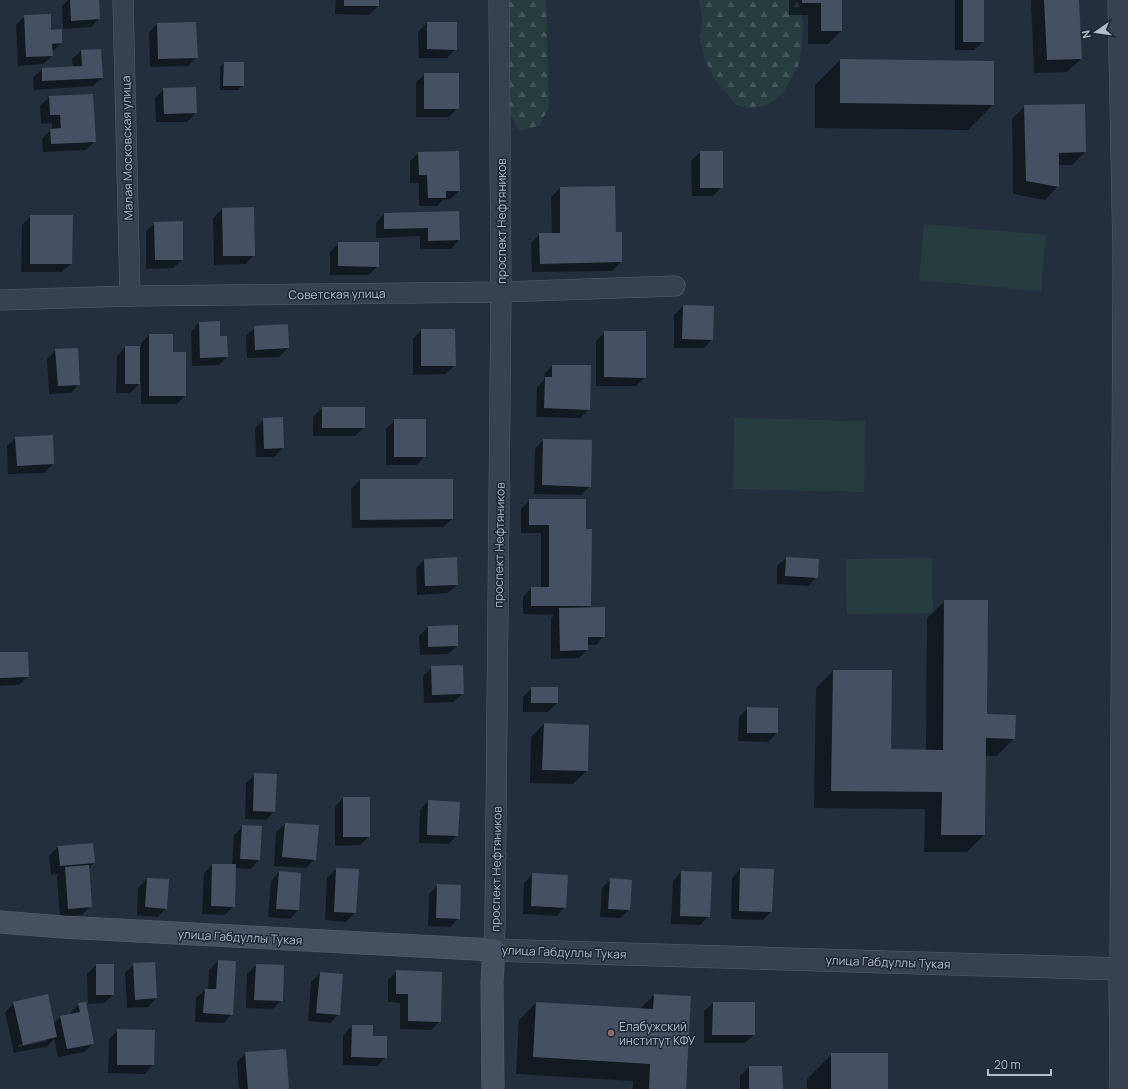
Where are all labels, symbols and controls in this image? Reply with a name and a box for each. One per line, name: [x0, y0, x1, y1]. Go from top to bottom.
north arrow: [1076, 12, 1116, 52]
text: N: [1078, 29, 1094, 40]
street label: Малая Московская улица: [117, 75, 137, 221]
street label: проспект Нефтяников: [493, 158, 510, 284]
street label: Советская улица: [288, 285, 386, 303]
street label: проспект Нефтяников: [489, 482, 509, 608]
street label: проспект Нефтяников: [486, 806, 506, 932]
street label: улица Габдуллы Тукая: [177, 925, 303, 949]
street label: улица Габдуллы Тукая: [501, 941, 627, 963]
street label: улица Габдуллы Тукая: [825, 951, 951, 973]
place label: Елабужский институт КФУ: [619, 1018, 696, 1049]
marker: Елабужский институт КФУ: [606, 1028, 616, 1038]
scale bar: [988, 1051, 1051, 1077]
text: 20 m: [994, 1056, 1021, 1073]

